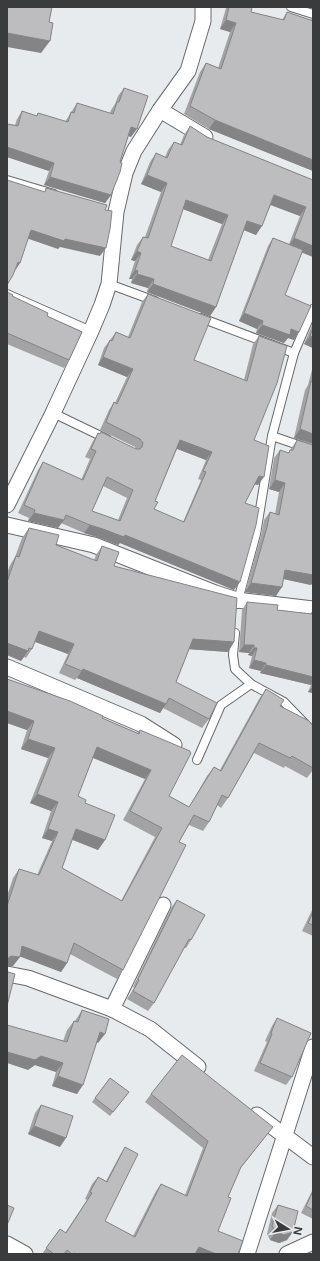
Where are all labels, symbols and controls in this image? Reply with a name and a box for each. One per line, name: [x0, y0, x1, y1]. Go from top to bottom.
north arrow: [268, 1209, 308, 1249]
text: N: [290, 1225, 305, 1236]

